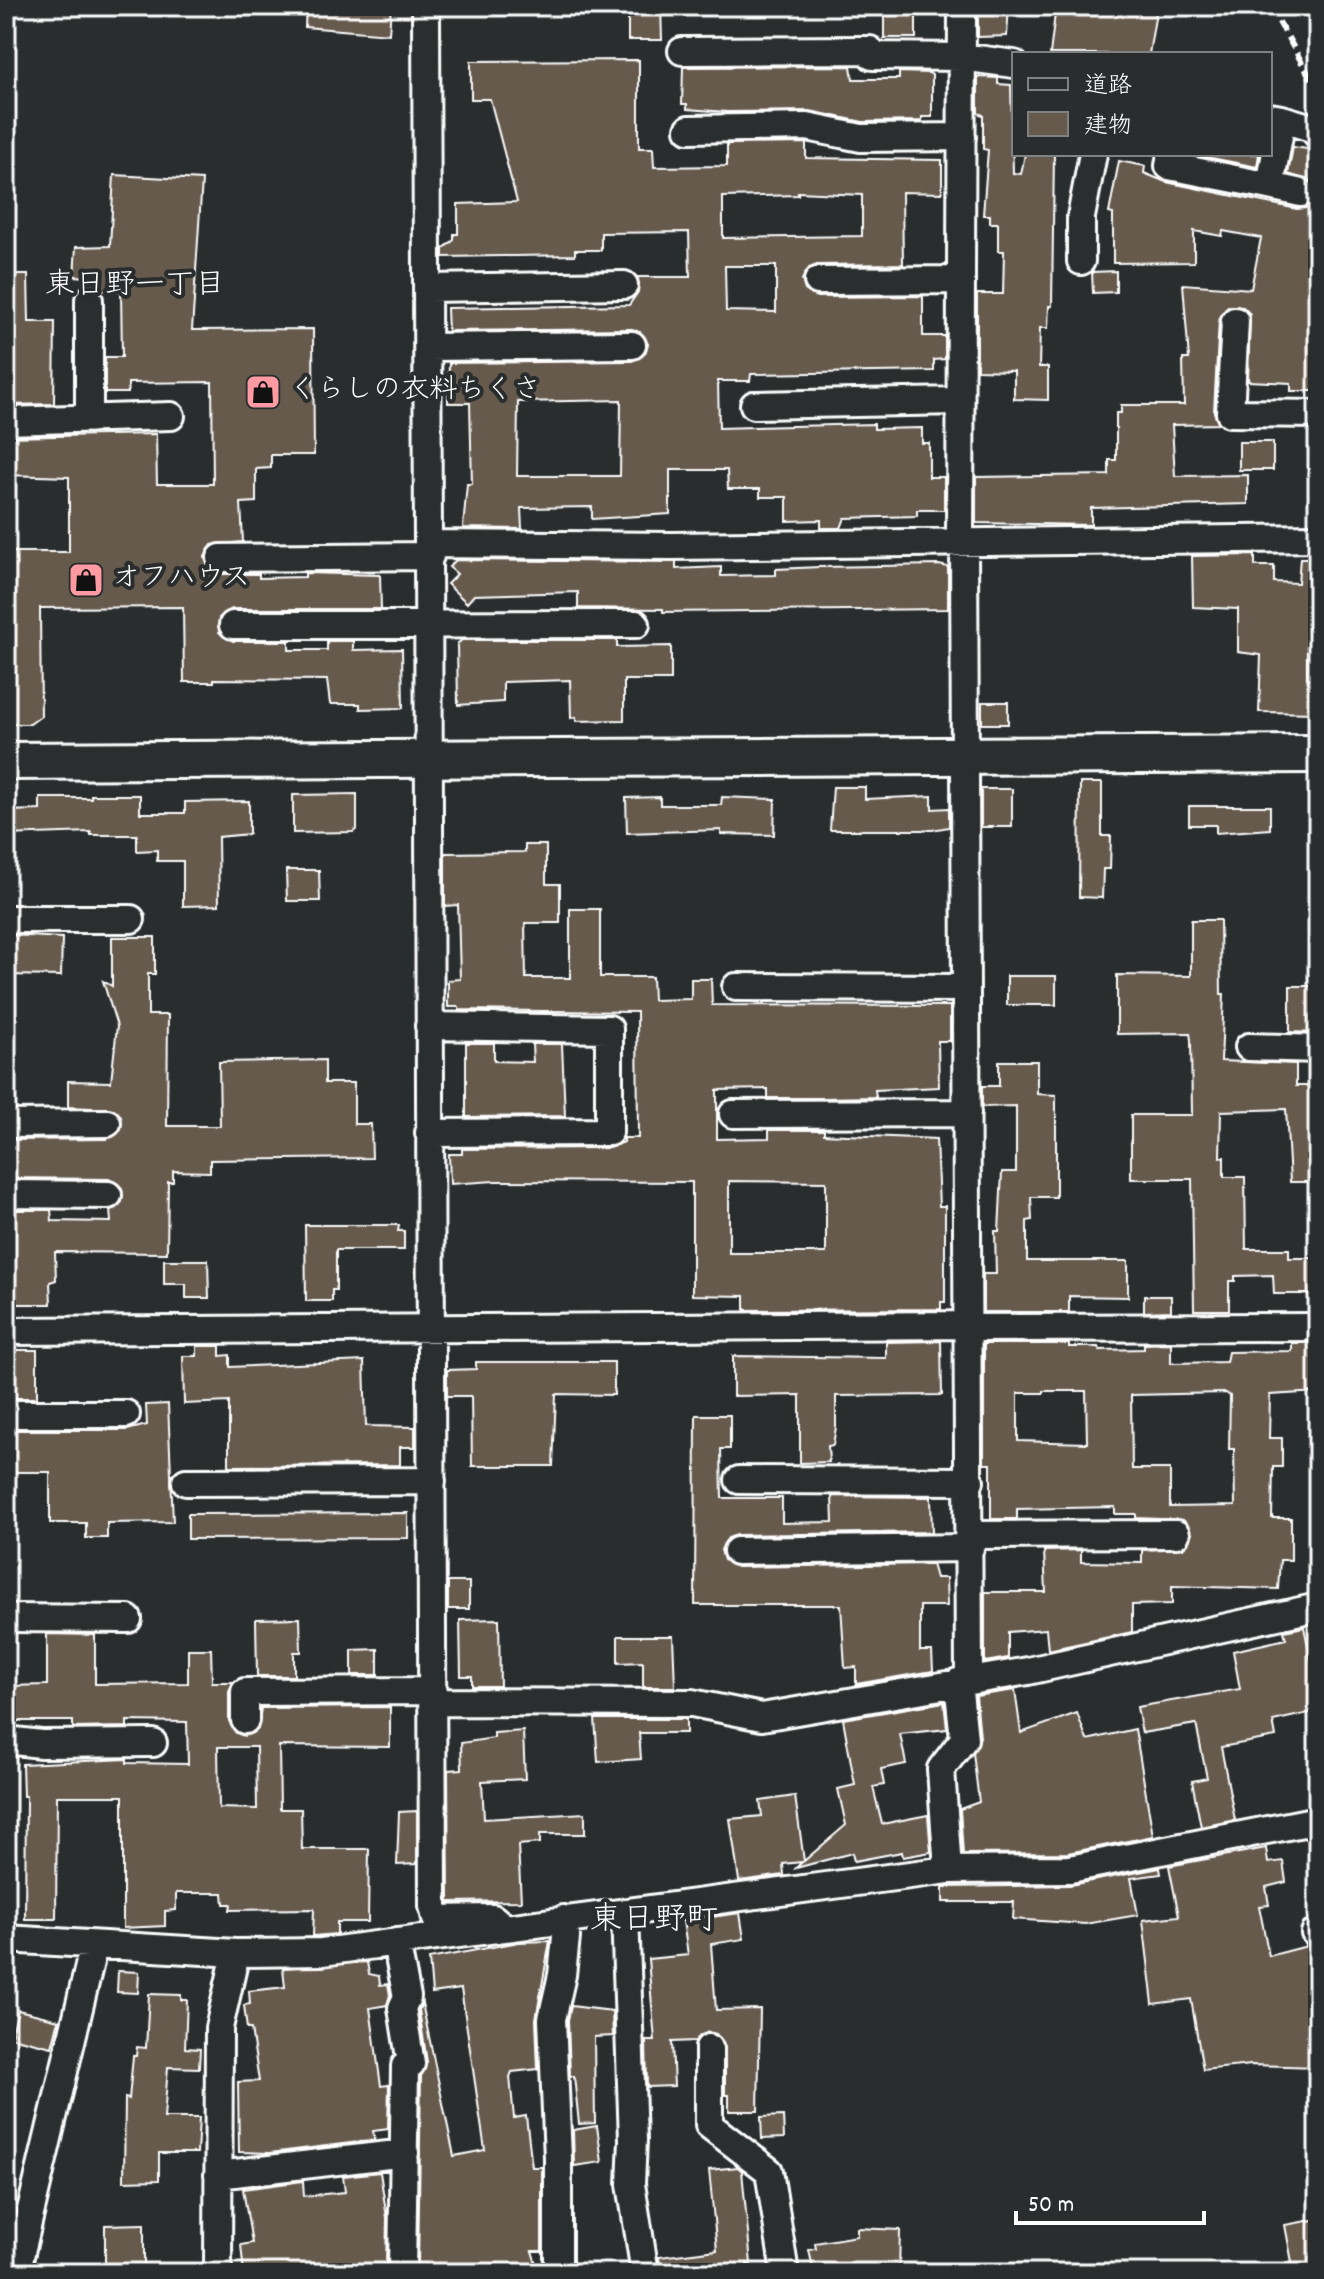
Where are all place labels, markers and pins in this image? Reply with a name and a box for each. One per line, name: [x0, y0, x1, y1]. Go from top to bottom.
place label: くらしの衣料ちくさ: [289, 372, 541, 412]
shop icon: くらしの衣料ちくさ: [244, 373, 282, 411]
place label: オフハウス: [112, 560, 250, 600]
shop icon: オフハウス: [67, 561, 105, 599]

